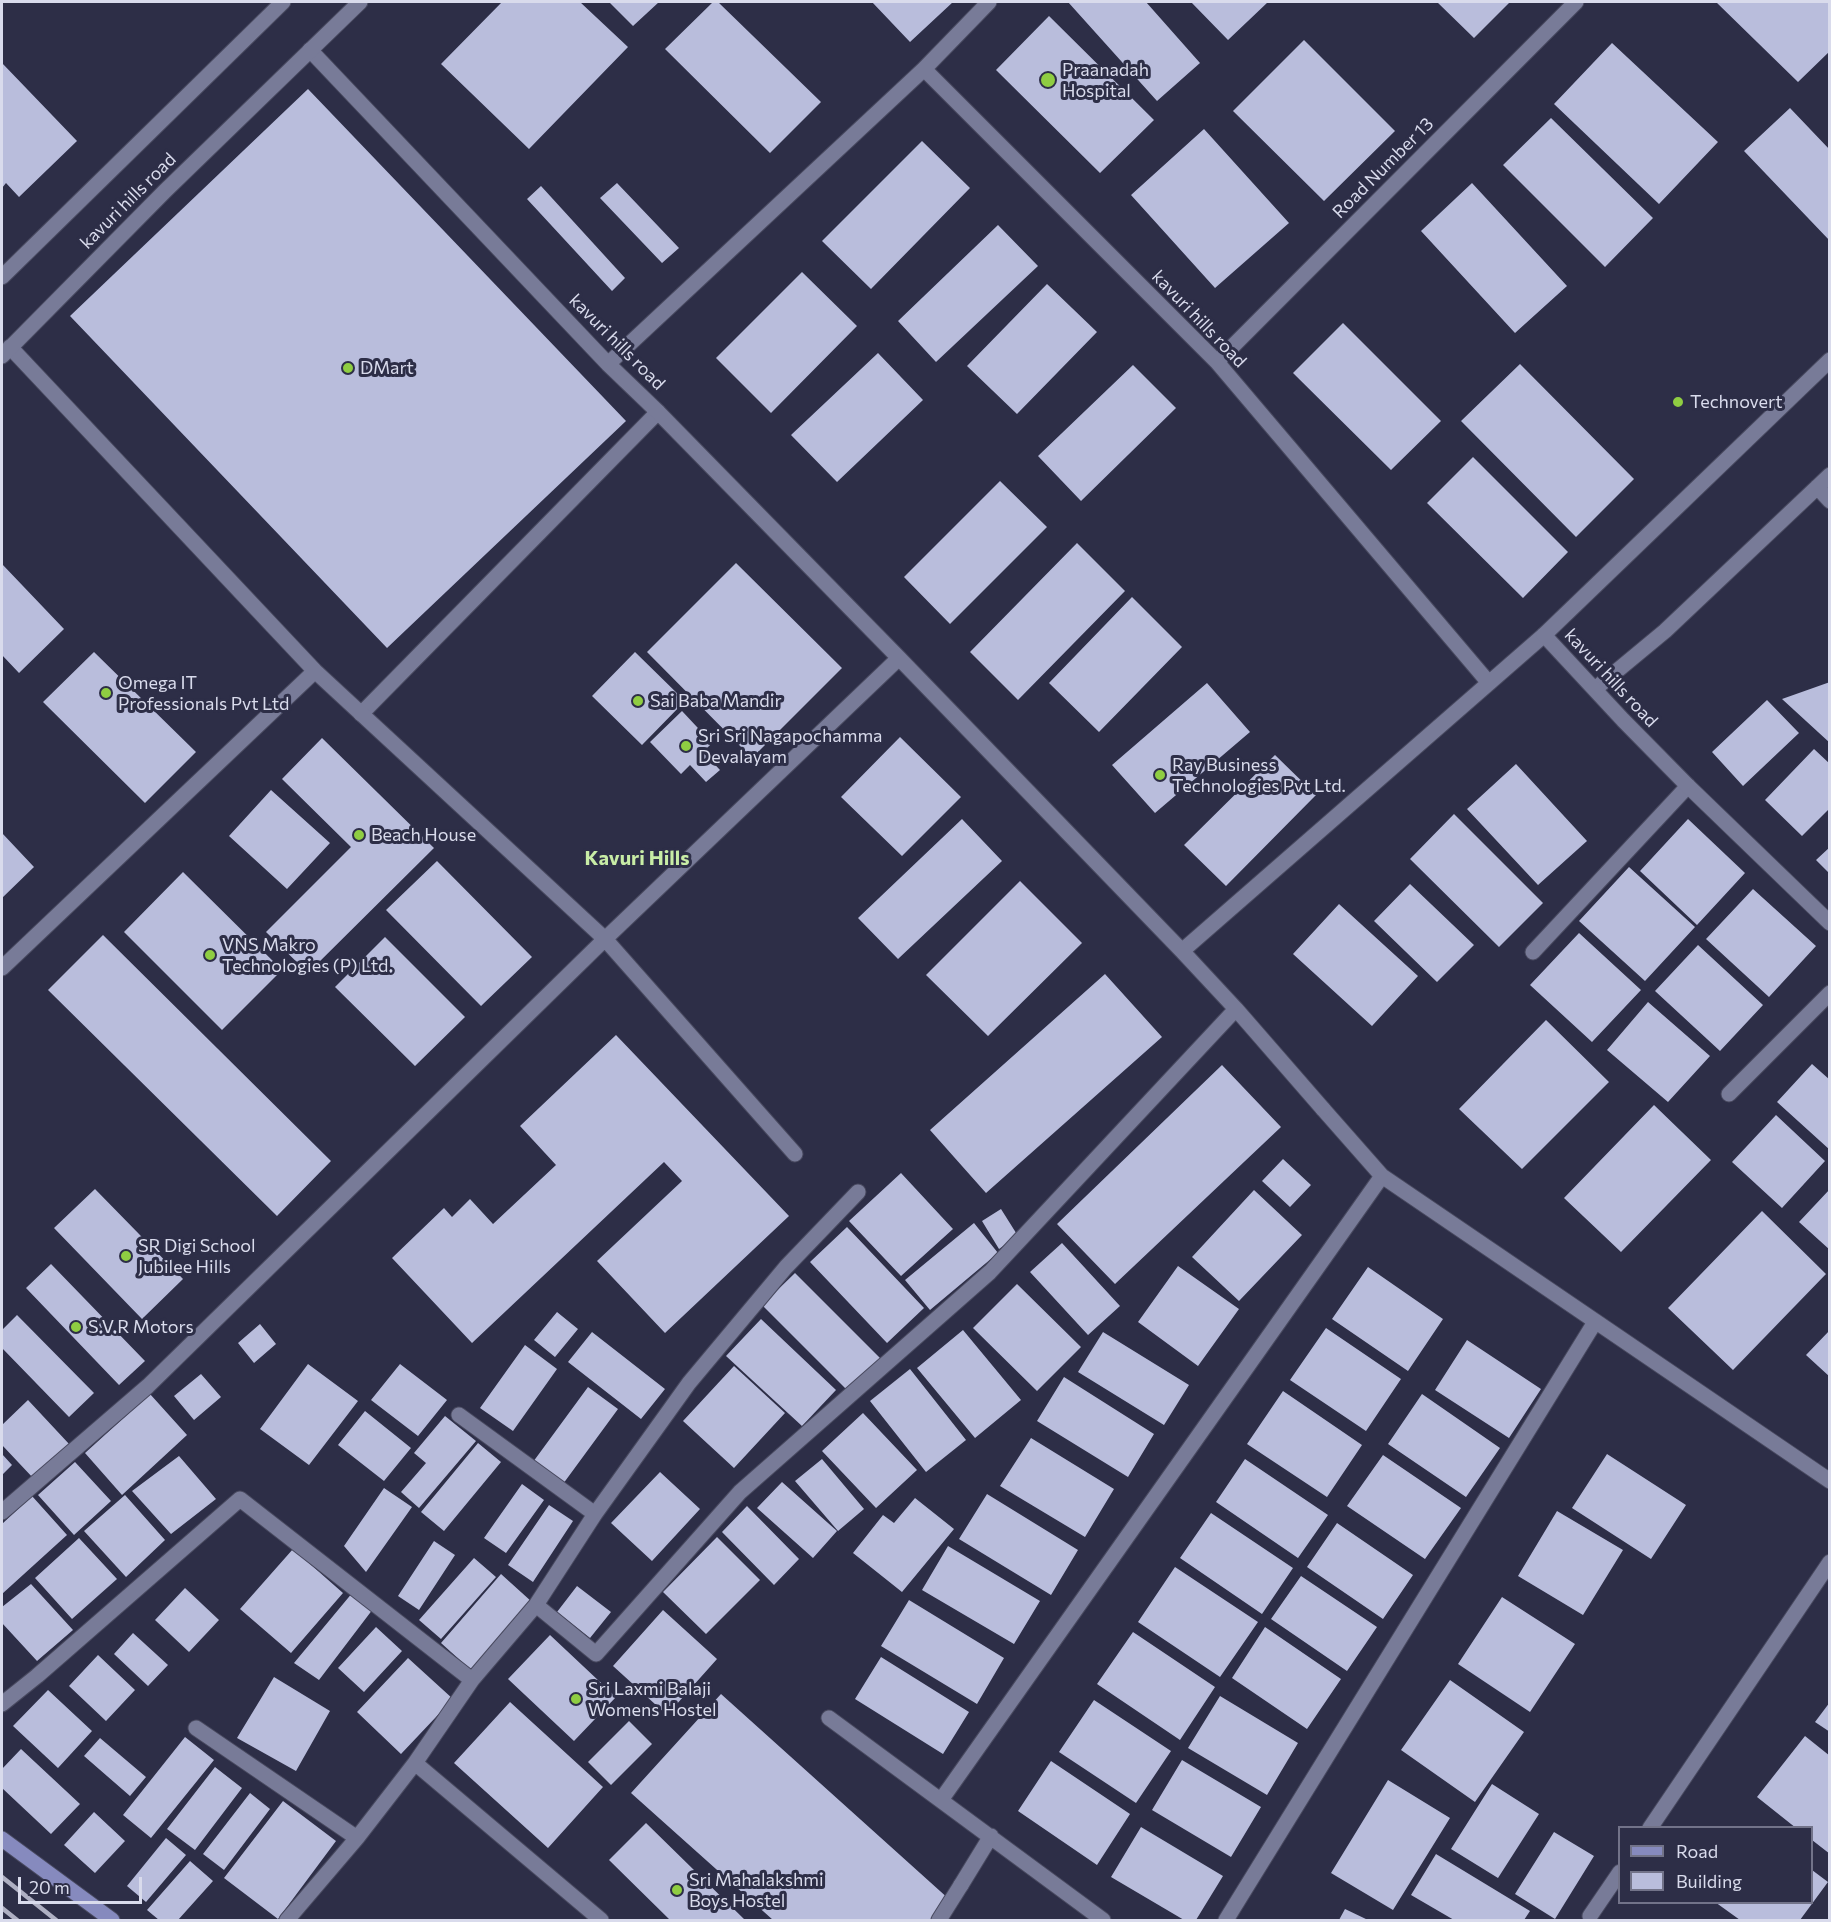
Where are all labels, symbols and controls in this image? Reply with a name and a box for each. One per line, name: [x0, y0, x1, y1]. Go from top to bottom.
place label: Praanadah Hospital: [1062, 59, 1149, 101]
marker: Praanadah Hospital: [1039, 71, 1057, 89]
street label: Road Number 13: [1328, 113, 1438, 223]
street label: kavuri hills road: [76, 149, 180, 253]
street label: kavuri hills road: [1147, 266, 1251, 372]
street label: kavuri hills road: [565, 290, 669, 394]
place label: DMart: [360, 357, 414, 379]
marker: DMart: [341, 361, 355, 375]
place label: Technovert: [1690, 391, 1783, 413]
marker: Technovert: [1671, 395, 1685, 409]
street label: kavuri hills road: [1560, 624, 1662, 732]
place label: Omega IT Professionals Pvt Ltd: [118, 672, 289, 714]
marker: Omega IT Professionals Pvt Ltd: [99, 686, 113, 700]
place label: Sai Baba Mandir: [650, 690, 782, 712]
marker: Sai Baba Mandir: [631, 694, 645, 708]
place label: Sri Sri Nagapochamma Devalayam: [698, 725, 883, 768]
marker: Sri Sri Nagapochamma Devalayam: [679, 739, 693, 753]
place label: Ray Business Technologies Pvt Ltd.: [1172, 754, 1346, 796]
marker: Ray Business Technologies Pvt Ltd.: [1153, 768, 1167, 782]
place label: Beach House: [371, 824, 476, 846]
marker: Beach House: [352, 828, 366, 842]
district label: Kavuri Hills: [585, 846, 689, 870]
place label: VNS Makro Technologies (P) Ltd.: [222, 934, 393, 976]
marker: VNS Makro Technologies (P) Ltd.: [203, 948, 217, 962]
place label: SR Digi School Jubilee Hills: [138, 1235, 256, 1278]
marker: SR Digi School Jubilee Hills: [119, 1249, 133, 1263]
place label: S.V.R Motors: [88, 1316, 194, 1338]
marker: S.V.R Motors: [69, 1320, 83, 1334]
place label: Sri Laxmi Balaji Womens Hostel: [588, 1678, 717, 1720]
marker: Sri Laxmi Balaji Womens Hostel: [569, 1692, 583, 1706]
legend: [1618, 1826, 1813, 1904]
text: Road: [1676, 1840, 1718, 1862]
scale bar: [21, 1865, 146, 1903]
place label: Sri Mahalakshmi Boys Hostel: [689, 1869, 824, 1912]
text: Building: [1676, 1870, 1742, 1892]
text: 20 m: [29, 1876, 70, 1898]
marker: Sri Mahalakshmi Boys Hostel: [670, 1883, 684, 1897]

